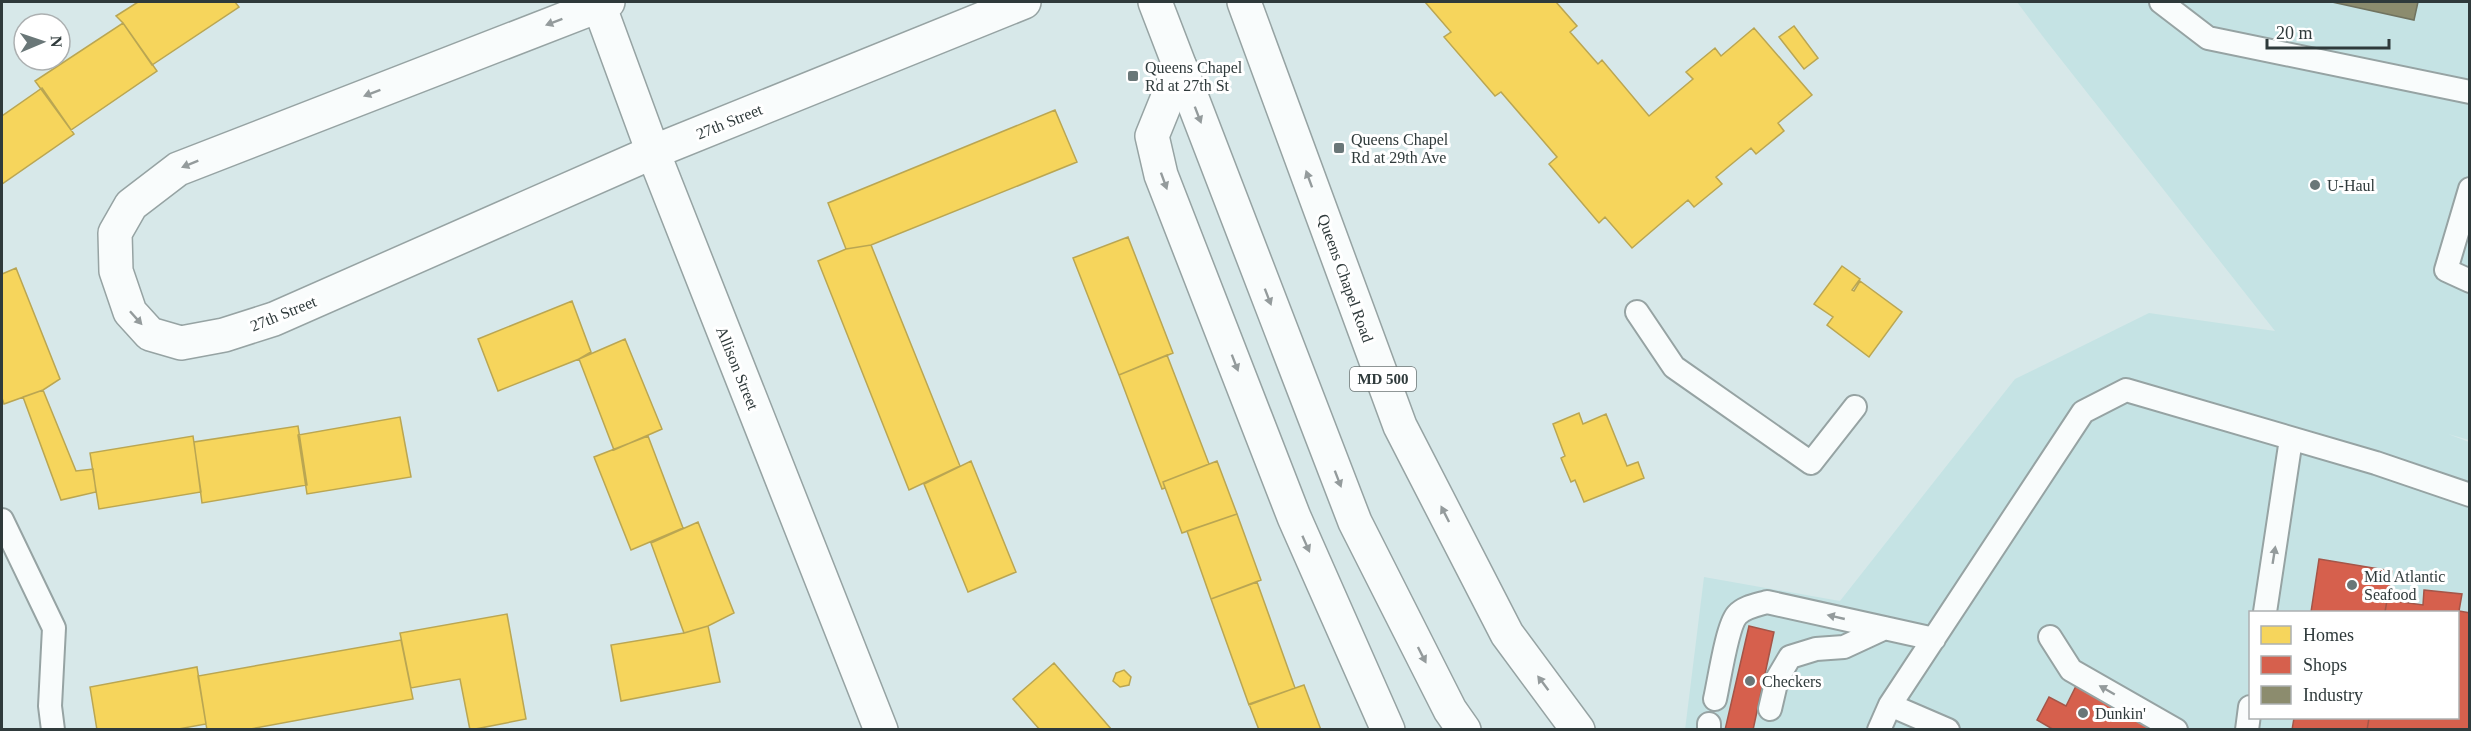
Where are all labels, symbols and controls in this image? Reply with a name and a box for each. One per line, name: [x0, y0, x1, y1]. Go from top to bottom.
north arrow: [12, 12, 72, 72]
scale bar: [2267, 12, 2388, 50]
one-way arrow: [544, 18, 562, 28]
text: 20 m: [2276, 23, 2313, 43]
text: N: [48, 35, 65, 48]
place label: Queens Chapel Rd at 27th St: [1145, 59, 1243, 94]
marker: Queens Chapel Rd at 27th St: [1126, 69, 1140, 83]
one-way arrow: [363, 88, 381, 98]
street label: 27th Street: [694, 100, 765, 142]
one-way arrow: [1194, 106, 1204, 124]
place label: Queens Chapel Rd at 29th Ave: [1351, 131, 1449, 166]
marker: Queens Chapel Rd at 29th Ave: [1332, 141, 1346, 155]
one-way arrow: [181, 159, 199, 169]
one-way arrow: [1304, 169, 1314, 187]
one-way arrow: [1160, 172, 1169, 190]
place label: U-Haul: [2327, 177, 2376, 194]
marker: U-Haul: [2308, 178, 2322, 192]
street label: Queens Chapel Road: [1314, 212, 1377, 345]
one-way arrow: [1264, 288, 1274, 306]
street label: 27th Street: [248, 292, 319, 334]
one-way arrow: [130, 311, 143, 326]
street label: Allison Street: [713, 324, 762, 413]
one-way arrow: [1230, 354, 1240, 372]
road number: MD 500: [1350, 367, 1416, 391]
one-way arrow: [1334, 470, 1344, 488]
one-way arrow: [1441, 506, 1450, 523]
one-way arrow: [1302, 535, 1312, 553]
one-way arrow: [2269, 545, 2278, 564]
place label: Mid Atlantic Seafood: [2364, 568, 2445, 603]
marker: Mid Atlantic Seafood: [2345, 578, 2359, 592]
legend: [2249, 611, 2459, 719]
one-way arrow: [1826, 612, 1845, 621]
text: Homes: [2303, 625, 2354, 645]
one-way arrow: [1417, 646, 1427, 663]
text: Shops: [2303, 655, 2347, 675]
place label: Checkers: [1762, 673, 1822, 690]
marker: Checkers: [1743, 674, 1757, 688]
one-way arrow: [1537, 675, 1549, 691]
one-way arrow: [2098, 685, 2115, 695]
text: Industry: [2303, 685, 2363, 705]
place label: Dunkin': [2095, 705, 2146, 722]
marker: Dunkin': [2076, 706, 2090, 720]

